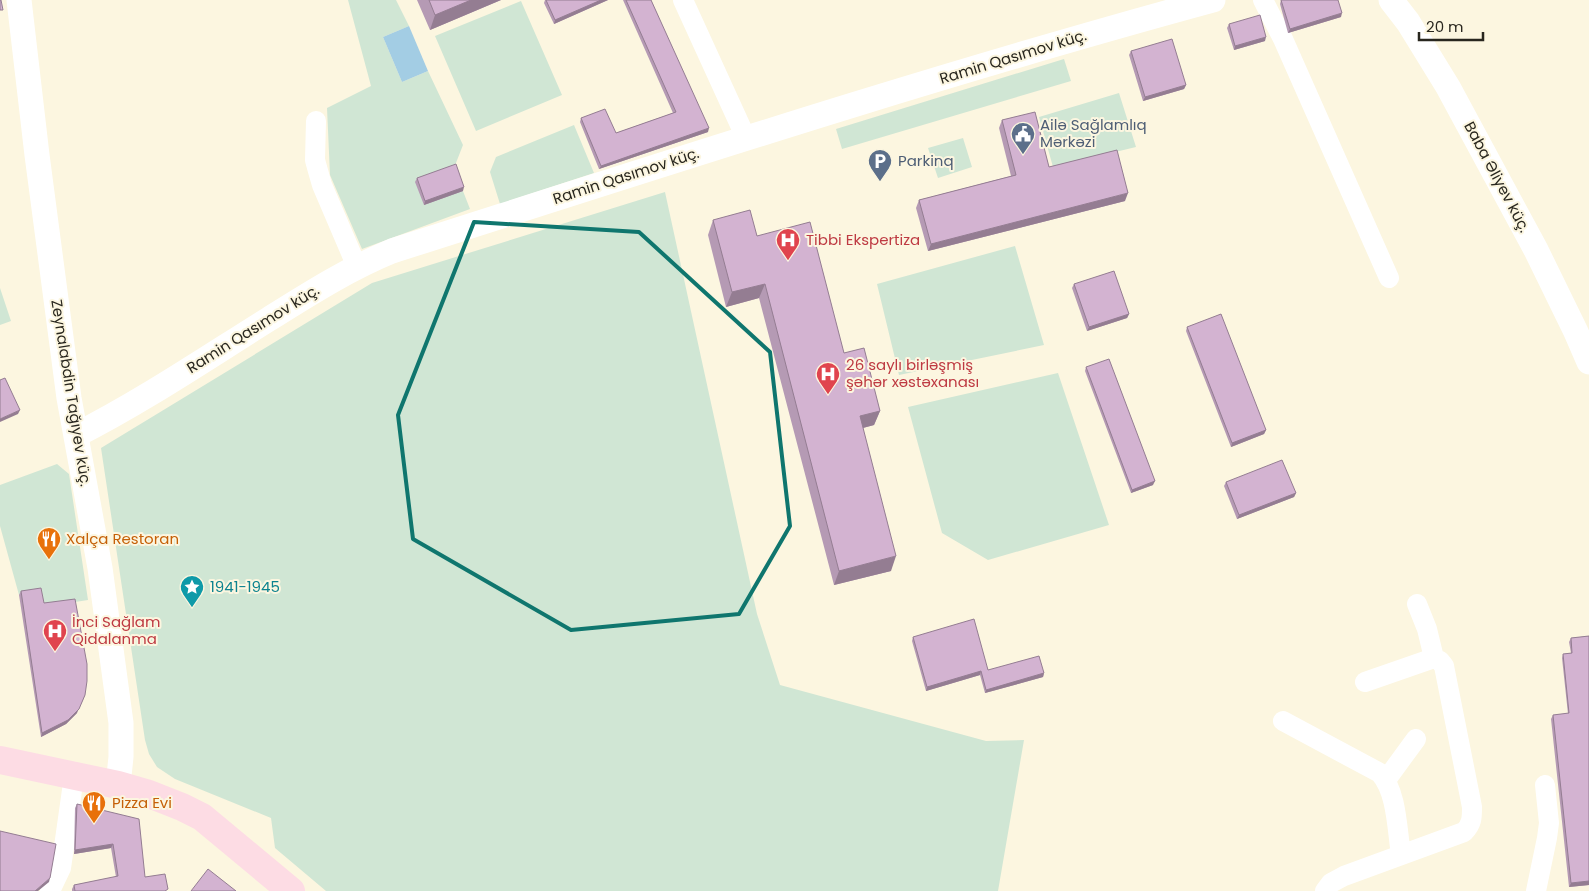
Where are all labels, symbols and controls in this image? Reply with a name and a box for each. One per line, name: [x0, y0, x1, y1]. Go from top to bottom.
scale bar: [1419, 10, 1483, 42]
text: 20 m: [1426, 16, 1464, 37]
street label: Ramin Qasımov küç.: [937, 24, 1089, 89]
place label: Ailə Sağlamlıq Mərkəzi: [1040, 114, 1147, 152]
street label: Baba Əliyev küç.: [1459, 118, 1535, 236]
public building icon: Ailə Sağlamlıq Mərkəzi: [1010, 121, 1036, 155]
street label: Ramin Qasımov küç.: [550, 142, 702, 209]
parking icon: Parkinq: [867, 148, 893, 182]
place label: Parkinq: [898, 150, 954, 171]
hospital icon: Tibbi Ekspertiza: [775, 227, 801, 261]
place label: Tibbi Ekspertiza: [806, 229, 920, 250]
street label: Ramin Qasımov küç.: [182, 279, 323, 378]
street label: Zeynalabdin Tağıyev küç.: [46, 298, 97, 488]
place label: 26 saylı birləşmiş şəhər xəstəxanası: [846, 354, 979, 392]
hospital icon: 26 saylı birləşmiş şəhər xəstəxanası: [815, 361, 841, 395]
restaurant icon: Xalça Restoran: [36, 526, 62, 560]
place label: Xalça Restoran: [66, 528, 179, 549]
place icon: 1941-1945: [179, 574, 205, 608]
place label: 1941-1945: [210, 576, 280, 597]
place label: İnci Sağlam Qidalanma: [72, 611, 160, 649]
hospital icon: İnci Sağlam Qidalanma: [42, 618, 68, 652]
restaurant icon: Pizza Evi: [81, 790, 107, 824]
place label: Pizza Evi: [112, 792, 172, 813]

